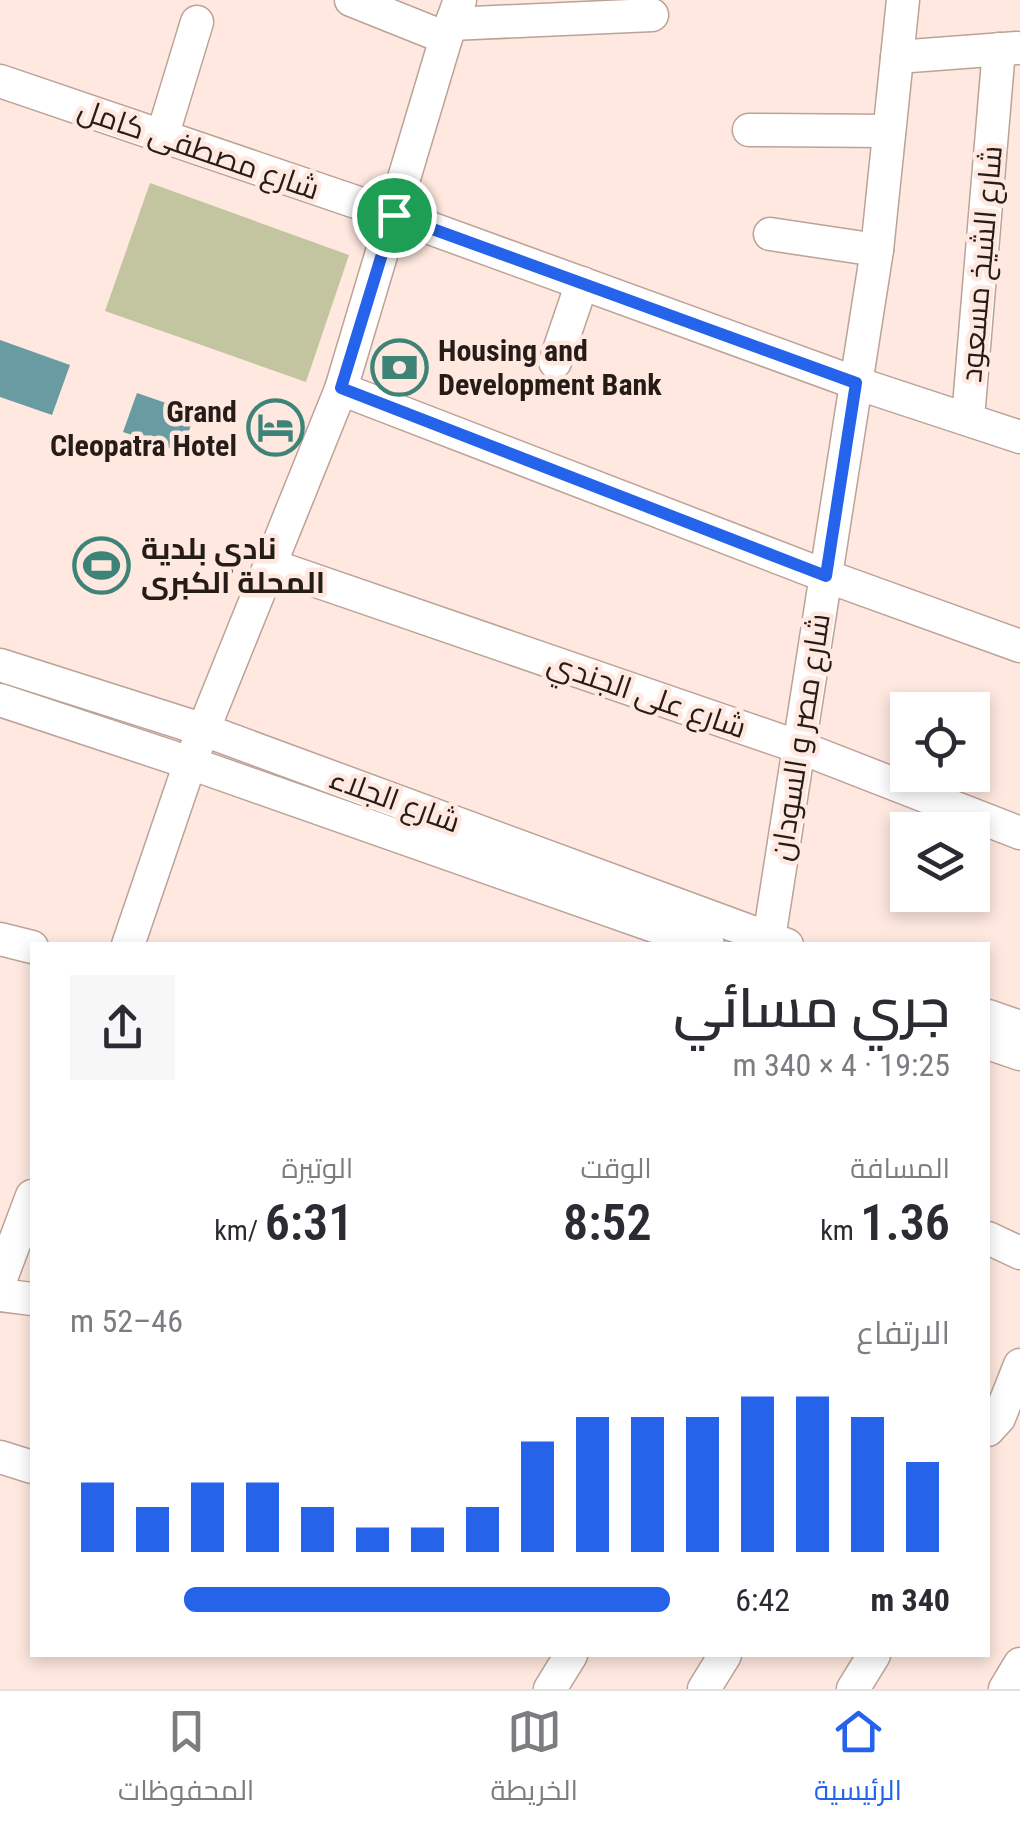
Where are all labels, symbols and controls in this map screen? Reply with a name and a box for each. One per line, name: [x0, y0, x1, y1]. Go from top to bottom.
street label: شارع مصطفى كامل: [73, 91, 324, 210]
street label: شارع الشيخ مسعود: [953, 144, 1012, 384]
pin: [352, 173, 437, 258]
icon: arrive: [367, 188, 422, 243]
place label: Housing and Development Bank: [438, 333, 662, 402]
bank icon: Housing and Development Bank: [369, 337, 429, 397]
place label: Grand Cleopatra Hotel: [50, 394, 237, 463]
hotel icon: Grand Cleopatra Hotel: [246, 398, 306, 458]
place label: نادي بلدية المحلة الكبرى: [141, 531, 325, 601]
sports icon: نادي بلدية المحلة الكبرى: [72, 535, 132, 595]
street label: شارع مصر و السودان: [763, 611, 840, 864]
street label: شارع على الجندي: [541, 645, 751, 751]
map controls: [890, 692, 990, 912]
button: locate: [890, 692, 990, 792]
street label: شارع الجلاء: [324, 760, 465, 842]
button: layers: [890, 812, 990, 912]
button: share: [70, 975, 175, 1080]
text: جري مسائي: [673, 976, 950, 1040]
text: 19:25 · 4 × 340 m: [732, 1046, 950, 1084]
text: الوتيرة: [281, 1152, 353, 1185]
text: الوقت: [580, 1152, 652, 1185]
text: المسافة: [850, 1152, 950, 1185]
text: 6:31: [265, 1194, 353, 1252]
text: 8:52: [563, 1194, 652, 1252]
text: 1.36: [860, 1194, 950, 1252]
text: /km: [214, 1214, 265, 1247]
text: km: [820, 1214, 860, 1247]
text: 46–52 m: [70, 1302, 183, 1340]
text: الارتفاع: [856, 1314, 950, 1352]
text: 6:42: [735, 1581, 790, 1619]
text: 340 m: [870, 1581, 950, 1619]
tab: المحفوظات: [118, 1704, 254, 1816]
tab: الخريطة: [491, 1704, 578, 1816]
tab: الرئيسية: [814, 1704, 902, 1816]

